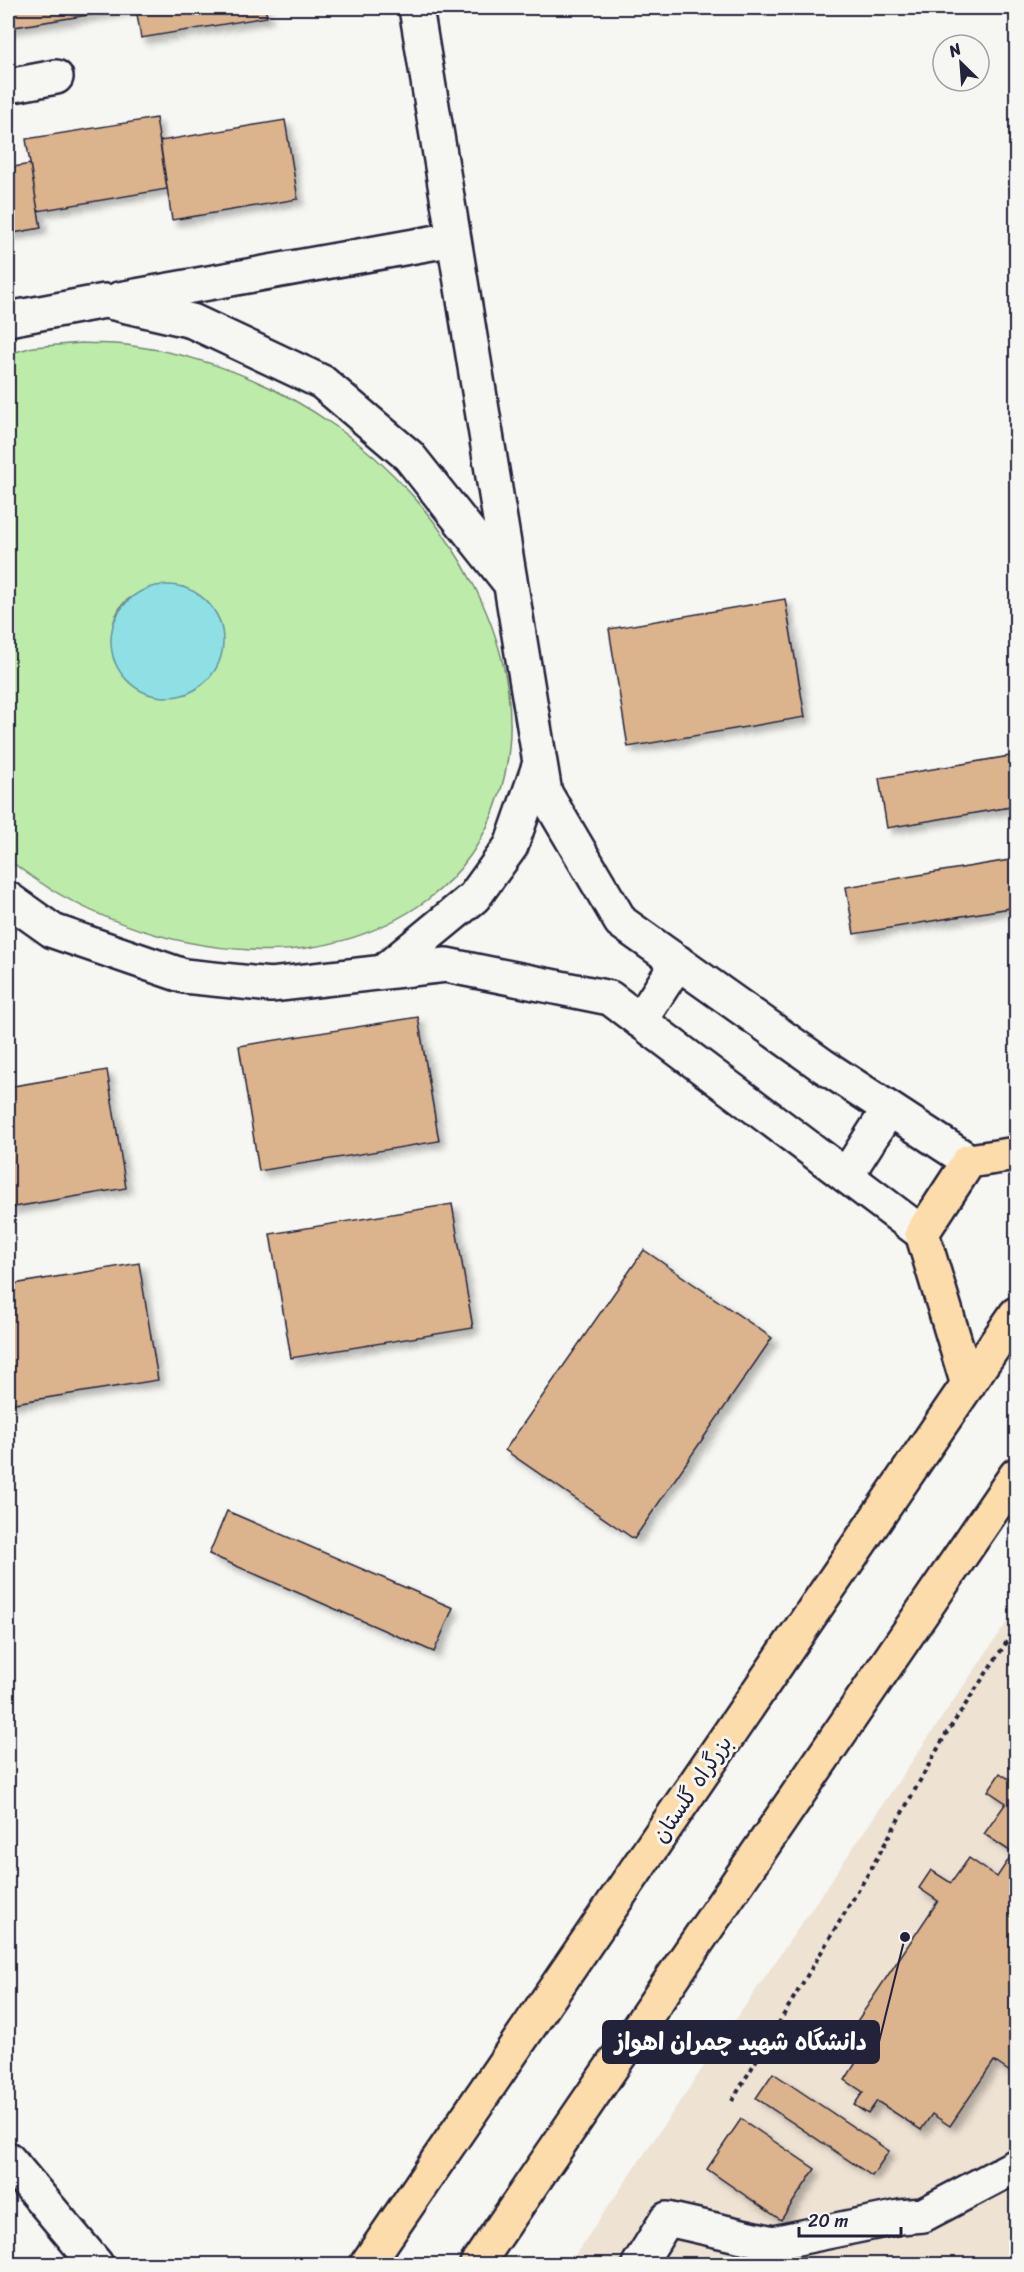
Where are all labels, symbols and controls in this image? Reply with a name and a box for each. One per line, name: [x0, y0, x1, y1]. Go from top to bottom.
north arrow: [931, 33, 991, 93]
text: N: [943, 34, 967, 66]
street label: بزرگراه گلستان: [641, 1727, 743, 1851]
callout: دانشگاه شهید چمران اهواز: [603, 2021, 879, 2063]
text: دانشگاه شهید چمران اهواز: [613, 2021, 867, 2063]
scale bar: [799, 2200, 901, 2238]
text: 20 m: [808, 2205, 848, 2237]

